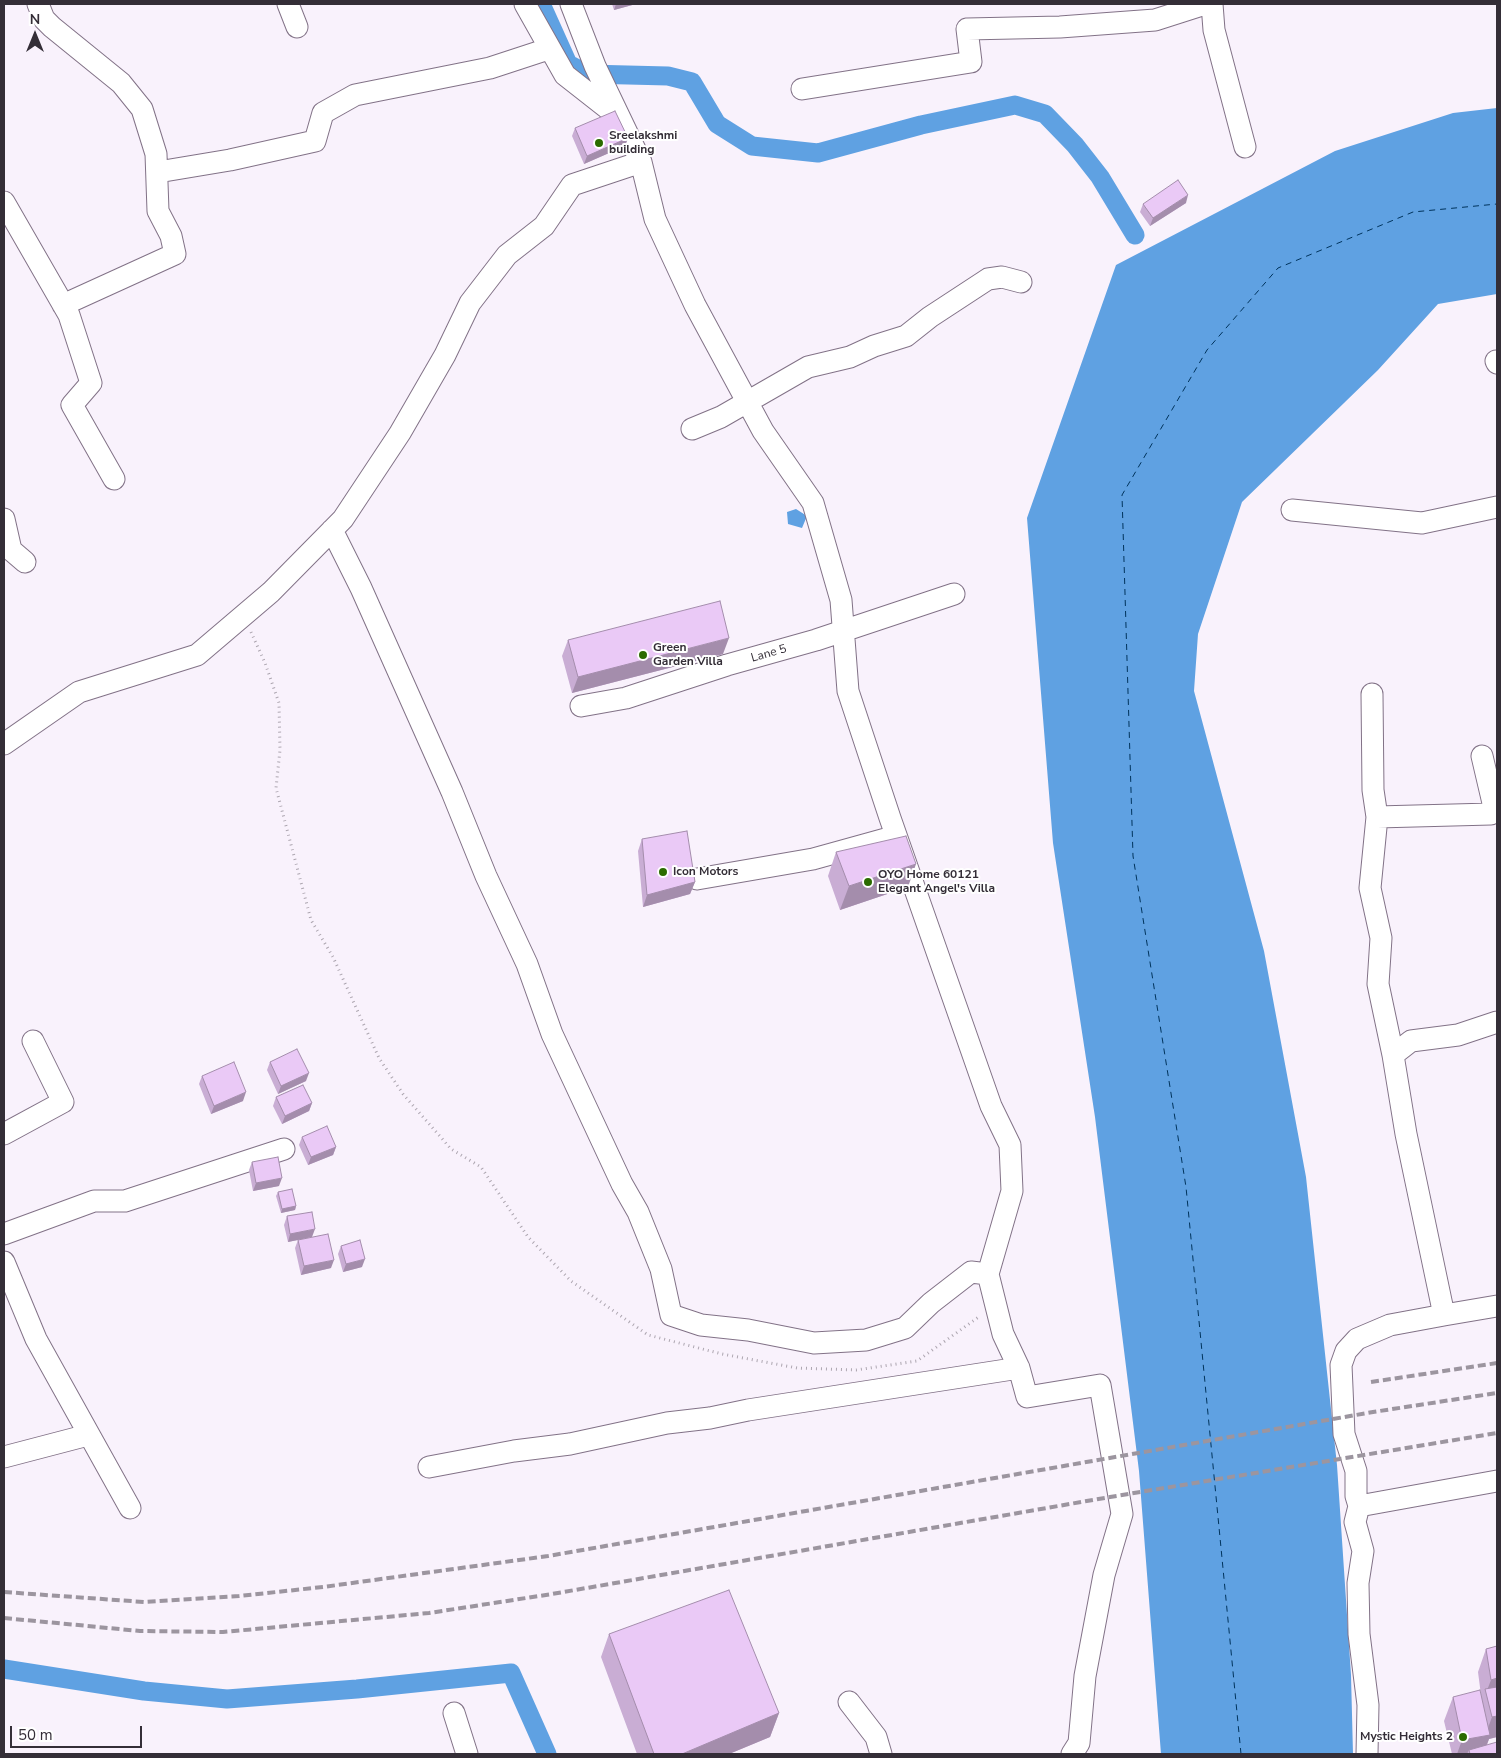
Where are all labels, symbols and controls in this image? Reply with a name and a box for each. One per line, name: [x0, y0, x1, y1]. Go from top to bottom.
north arrow: [10, 10, 60, 60]
text: N: [30, 10, 40, 29]
place label: Sreelakshmi building: [609, 129, 677, 157]
marker: Sreelakshmi building: [593, 137, 605, 149]
place label: Green Garden Villa: [653, 641, 723, 669]
street label: Lane 5: [750, 642, 788, 666]
marker: Green Garden Villa: [637, 649, 649, 661]
place label: Icon Motors: [673, 865, 738, 879]
marker: Icon Motors: [657, 866, 669, 878]
place label: OYO Home 60121 Elegant Angel's Villa: [878, 868, 995, 896]
marker: OYO Home 60121 Elegant Angel's Villa: [862, 876, 874, 888]
scale bar: [12, 1716, 145, 1748]
text: 50 m: [18, 1725, 53, 1745]
place label: Mystic Heights 2: [1360, 1730, 1453, 1744]
marker: Mystic Heights 2: [1457, 1731, 1469, 1743]

